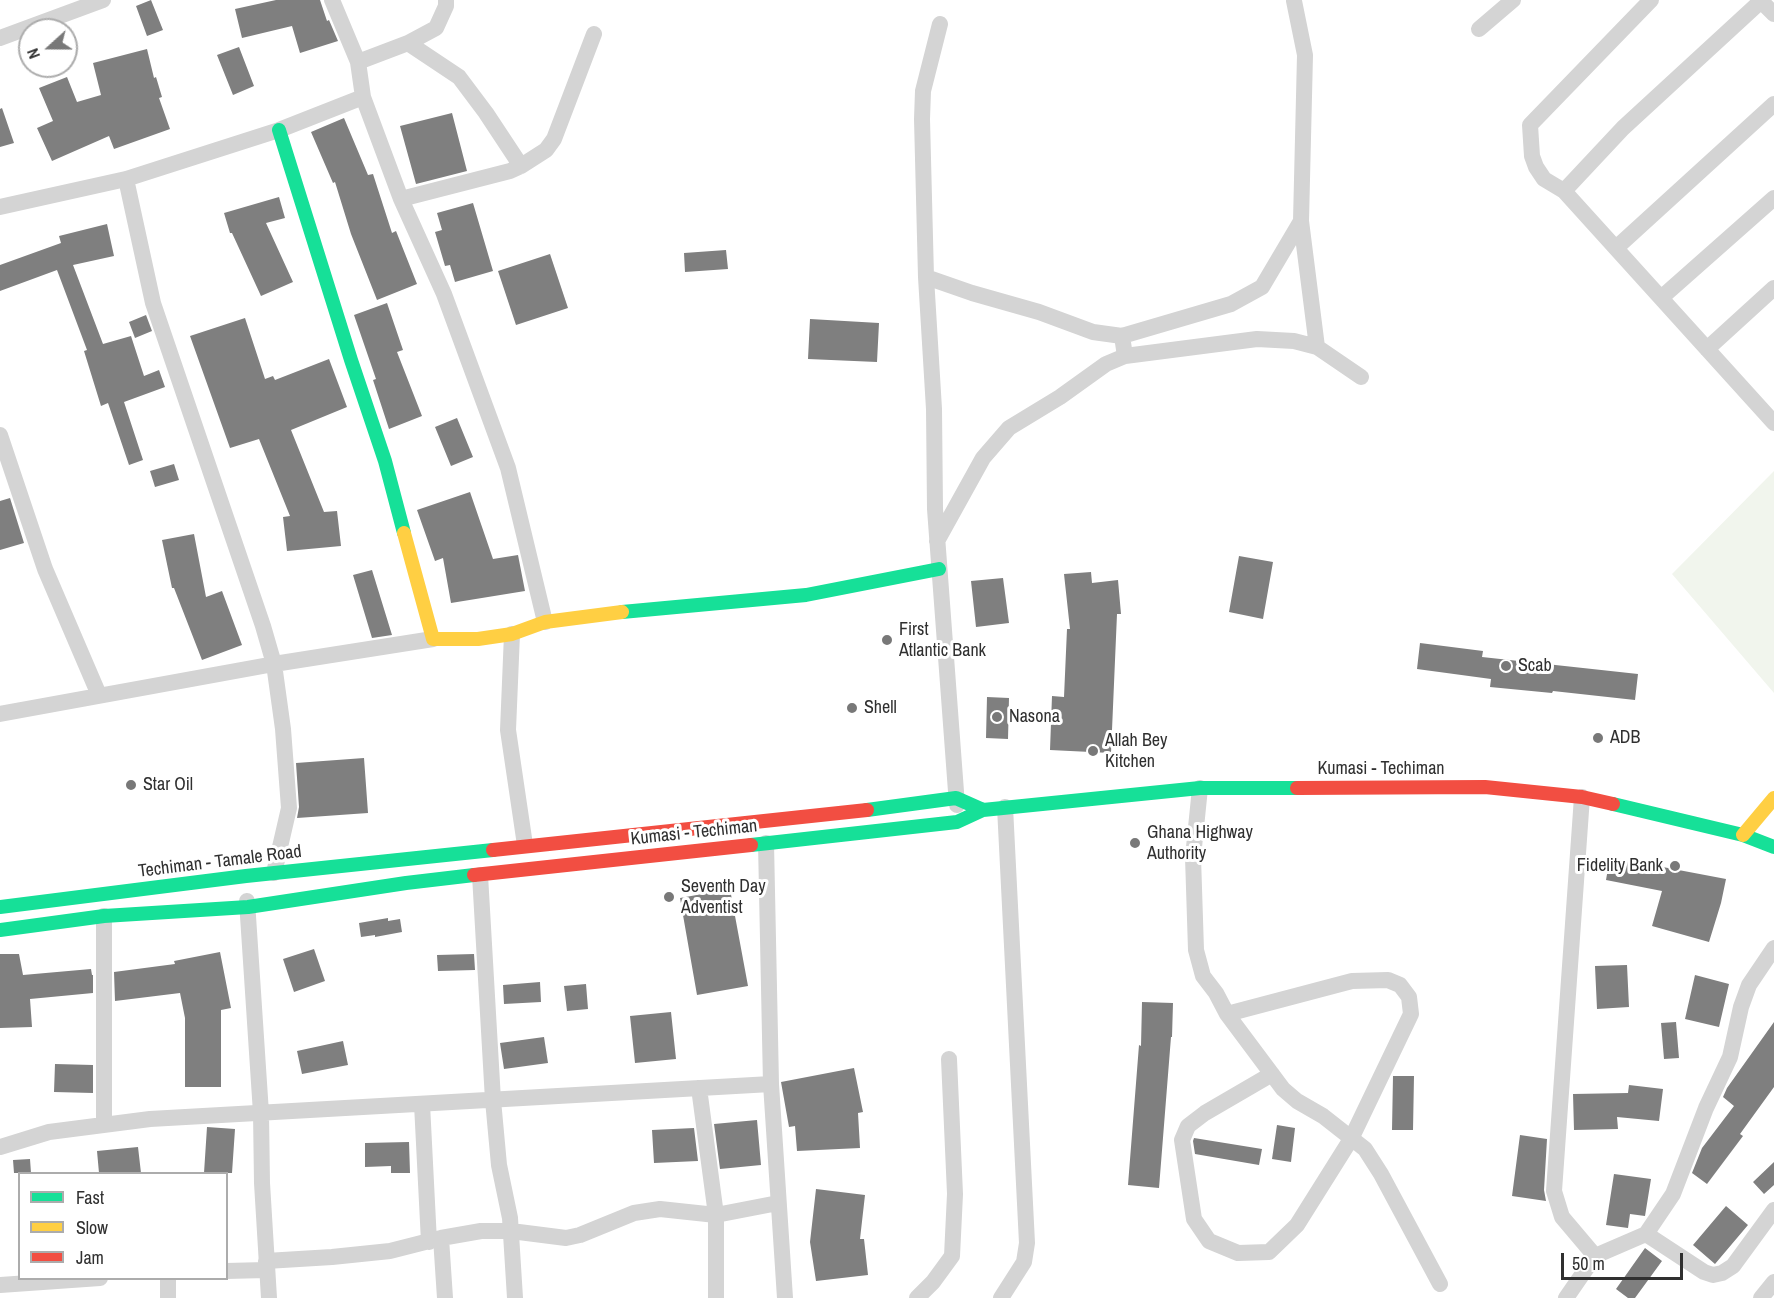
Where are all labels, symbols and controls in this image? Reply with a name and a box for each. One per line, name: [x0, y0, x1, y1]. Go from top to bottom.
north arrow: [18, 18, 78, 78]
text: N: [21, 45, 45, 62]
place label: First Atlantic Bank: [899, 619, 986, 662]
marker: First Atlantic Bank: [880, 633, 894, 647]
place label: Scab: [1518, 655, 1552, 677]
marker: Scab: [1499, 659, 1513, 673]
place label: Shell: [864, 697, 897, 719]
marker: Shell: [845, 701, 859, 715]
place label: Nasona: [1009, 706, 1060, 728]
marker: Nasona: [990, 710, 1004, 724]
place label: ADB: [1610, 727, 1640, 749]
place label: Allah Bey Kitchen: [1105, 730, 1167, 772]
marker: ADB: [1591, 731, 1605, 745]
marker: Allah Bey Kitchen: [1086, 744, 1100, 758]
street label: Kumasi - Techiman: [1317, 758, 1445, 780]
place label: Star Oil: [143, 774, 193, 796]
marker: Star Oil: [124, 778, 138, 792]
street label: Kumasi - Techiman: [630, 816, 758, 850]
place label: Ghana Highway Authority: [1147, 822, 1253, 864]
marker: Ghana Highway Authority: [1128, 836, 1142, 850]
street label: Techiman - Tamale Road: [137, 841, 303, 883]
place label: Fidelity Bank: [1577, 855, 1663, 877]
marker: Fidelity Bank: [1668, 859, 1682, 873]
place label: Seventh Day Adventist: [681, 876, 766, 918]
marker: Seventh Day Adventist: [662, 890, 676, 904]
legend: [18, 1172, 228, 1280]
text: Fast: [76, 1185, 104, 1210]
text: Slow: [76, 1215, 108, 1240]
scale bar: [1564, 1241, 1686, 1279]
text: Jam: [76, 1245, 104, 1270]
text: 50 m: [1572, 1251, 1605, 1276]

